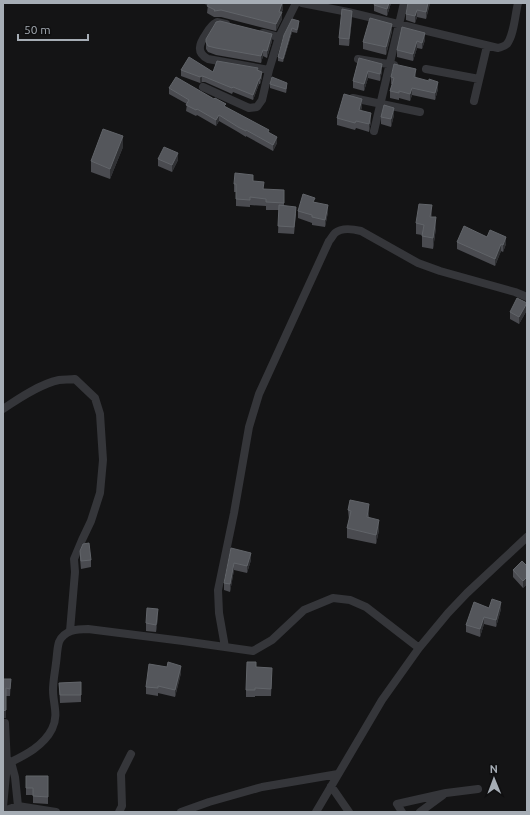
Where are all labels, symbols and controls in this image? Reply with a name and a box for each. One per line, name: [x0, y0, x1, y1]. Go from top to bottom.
scale bar: [18, 16, 88, 42]
text: 50 m: [24, 23, 51, 36]
north arrow: [474, 759, 514, 799]
text: N: [490, 763, 498, 775]

